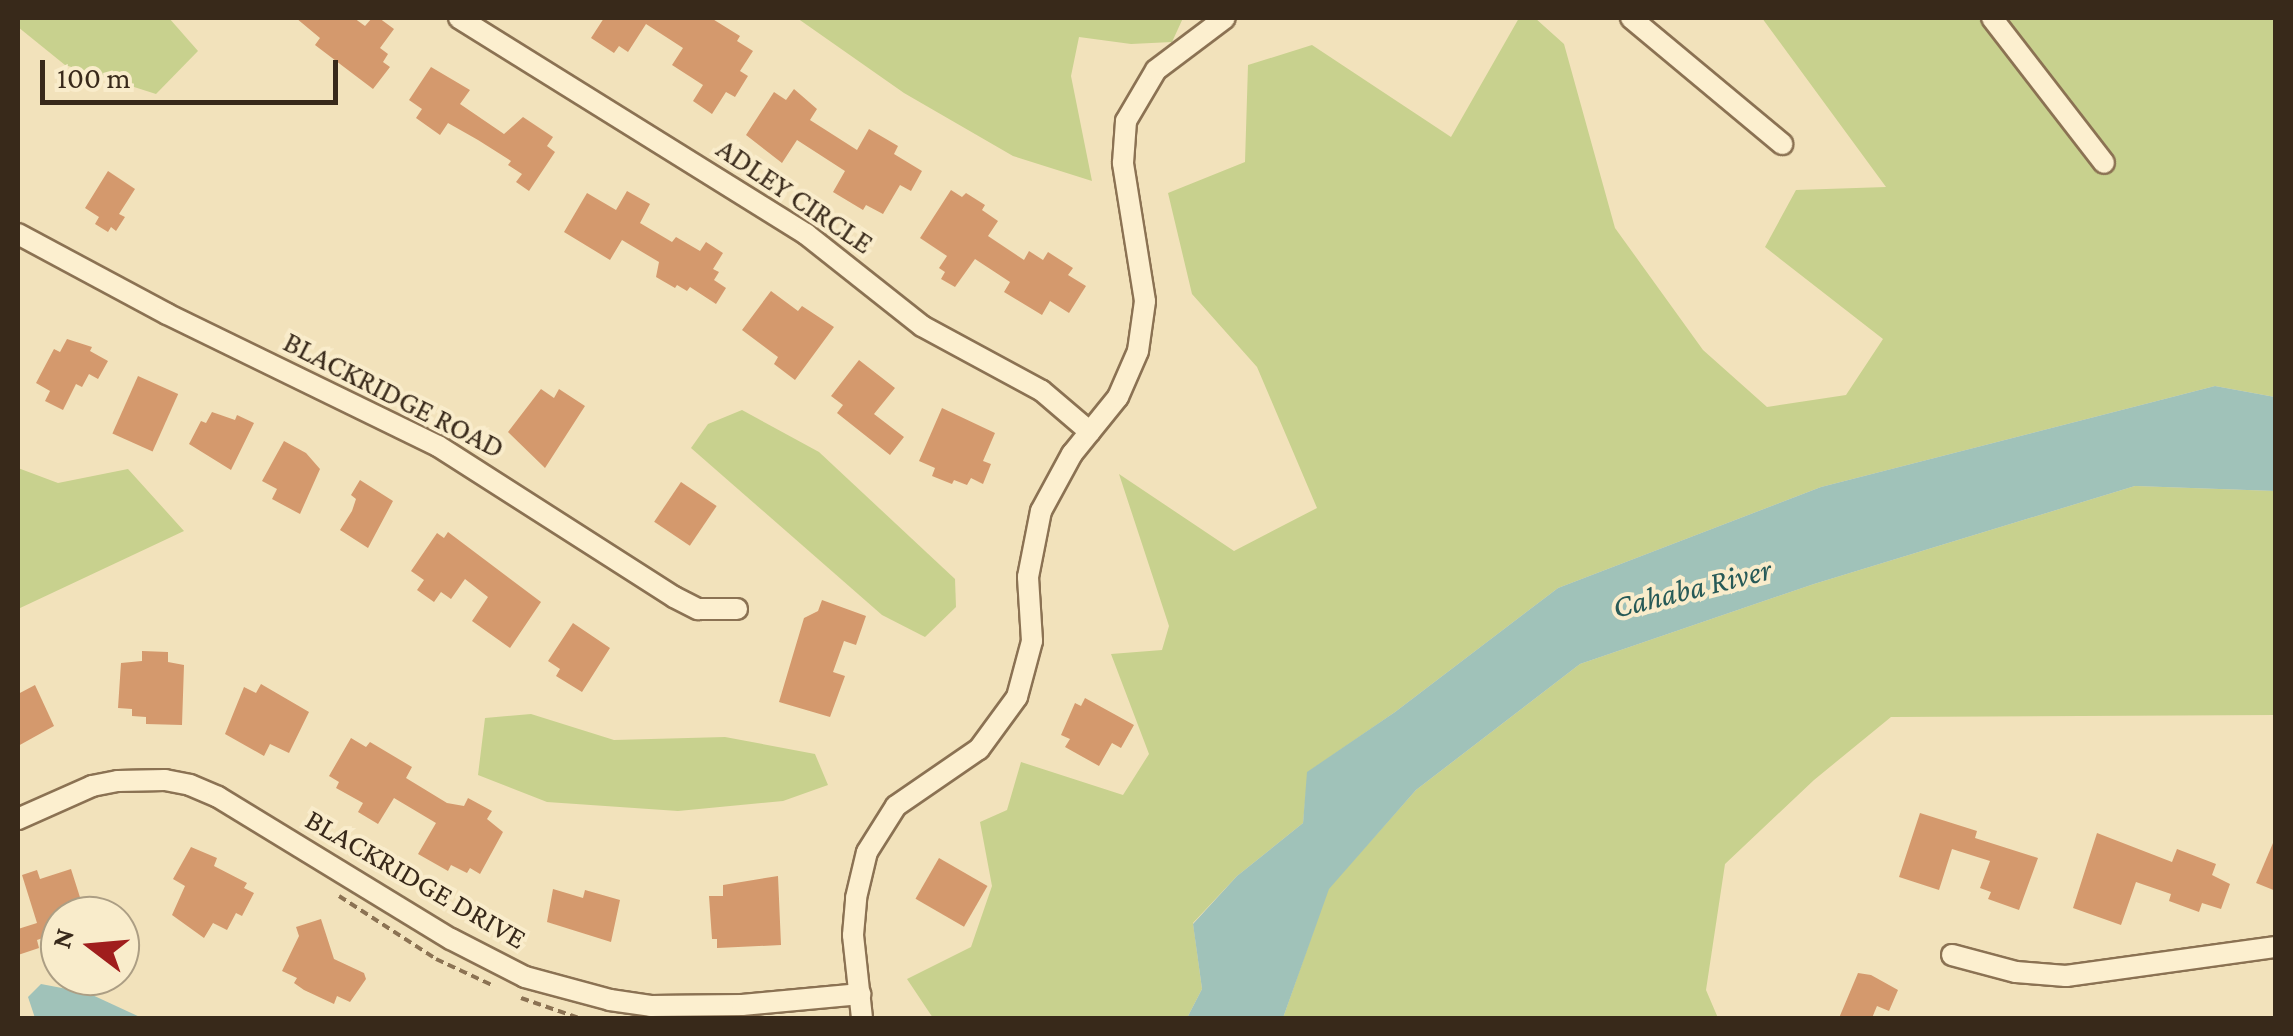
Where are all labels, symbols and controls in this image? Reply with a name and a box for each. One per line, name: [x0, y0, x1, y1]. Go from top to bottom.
scale bar: [45, 40, 342, 102]
text: 100 m: [57, 61, 131, 94]
street label: ADLEY CIRCLE: [710, 130, 880, 262]
street label: BLACKRIDGE ROAD: [278, 324, 510, 466]
water label: Cahaba River: [1609, 550, 1775, 626]
street label: BLACKRIDGE DRIVE: [299, 801, 533, 957]
north arrow: [40, 896, 140, 996]
text: N: [45, 925, 80, 952]

